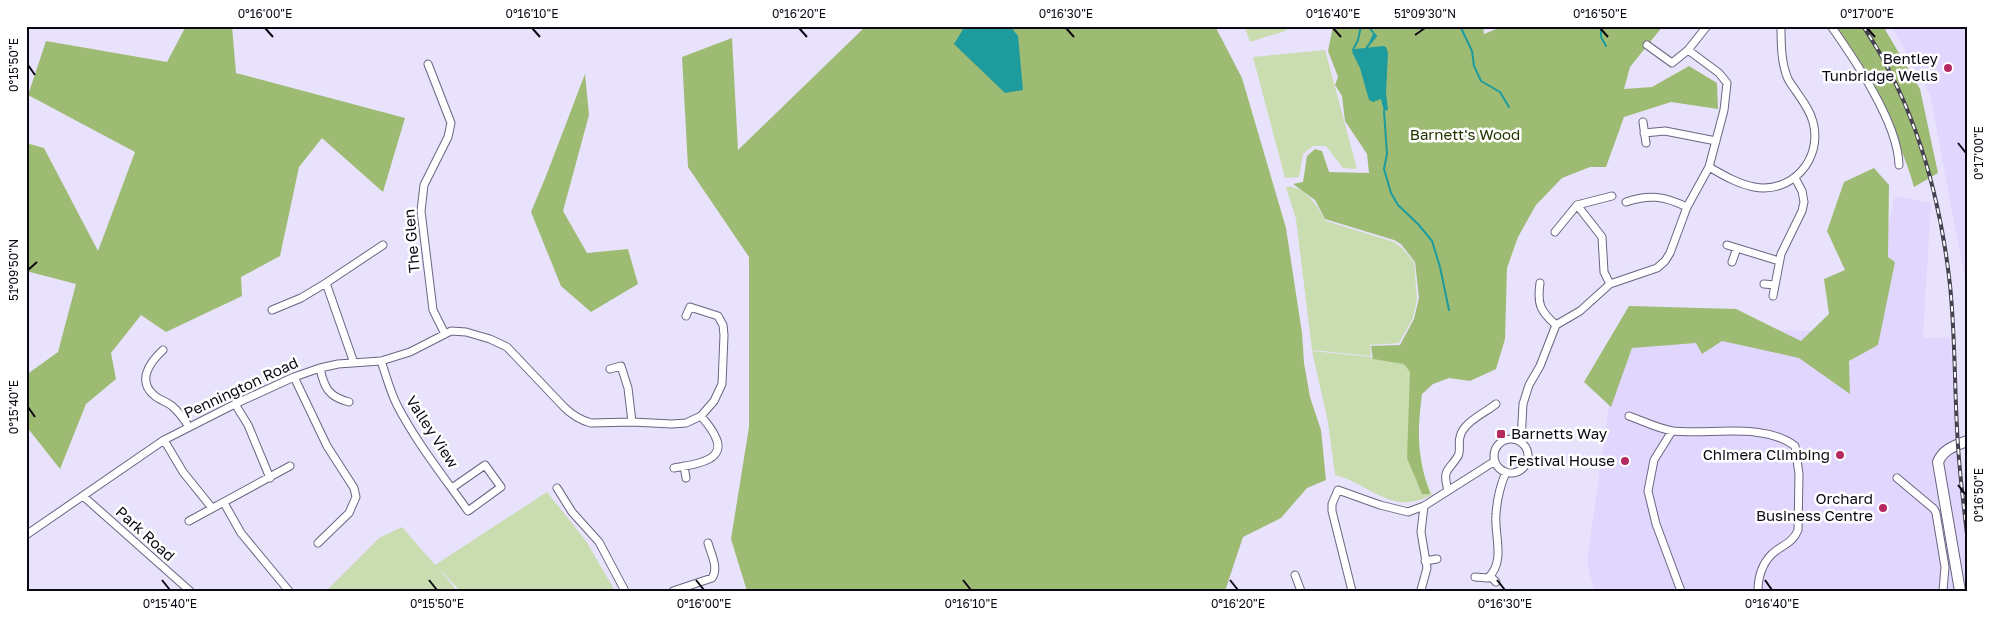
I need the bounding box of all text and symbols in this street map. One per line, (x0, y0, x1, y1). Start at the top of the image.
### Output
text: 0°16'00"E (238, 6, 292, 21)
text: 0°16'10"E (505, 6, 559, 21)
text: 0°16'20"E (772, 6, 826, 21)
text: 0°16'30"E (1039, 6, 1093, 21)
text: 0°16'40"E (1306, 6, 1360, 21)
text: 51°09'30"N (1394, 6, 1456, 21)
text: 0°16'50"E (1573, 6, 1627, 21)
text: 0°17'00"E (1840, 6, 1894, 21)
text: 0°15'50"E (6, 38, 21, 92)
place label: Bentley Tunbridge Wells (1822, 49, 1939, 84)
marker: Bentley Tunbridge Wells (1942, 62, 1954, 74)
park label: Barnett's Wood (1410, 125, 1520, 143)
text: 0°17'00"E (1971, 126, 1986, 180)
street label: The Glen (399, 208, 423, 274)
text: 51°09'50"N (6, 239, 21, 301)
street label: Pennington Road (181, 353, 301, 421)
text: 0°15'40"E (6, 380, 21, 434)
street label: Valley View (403, 392, 463, 471)
place label: Barnetts Way (1511, 424, 1608, 442)
marker: Barnetts Way (1495, 428, 1507, 440)
place label: Chimera Climbing (1703, 445, 1830, 463)
marker: Chimera Climbing (1834, 449, 1846, 461)
place label: Festival House (1508, 451, 1615, 469)
marker: Festival House (1619, 455, 1631, 467)
text: 0°16'50"E (1971, 468, 1986, 522)
place label: Orchard Business Centre (1756, 489, 1873, 524)
street label: Park Road (113, 502, 179, 564)
marker: Orchard Business Centre (1877, 502, 1889, 514)
text: 0°15'40"E (143, 596, 197, 611)
text: 0°15'50"E (410, 596, 464, 611)
text: 0°16'00"E (677, 596, 731, 611)
text: 0°16'10"E (944, 596, 998, 611)
text: 0°16'20"E (1211, 596, 1265, 611)
text: 0°16'30"E (1478, 596, 1532, 611)
text: 0°16'40"E (1745, 596, 1799, 611)

